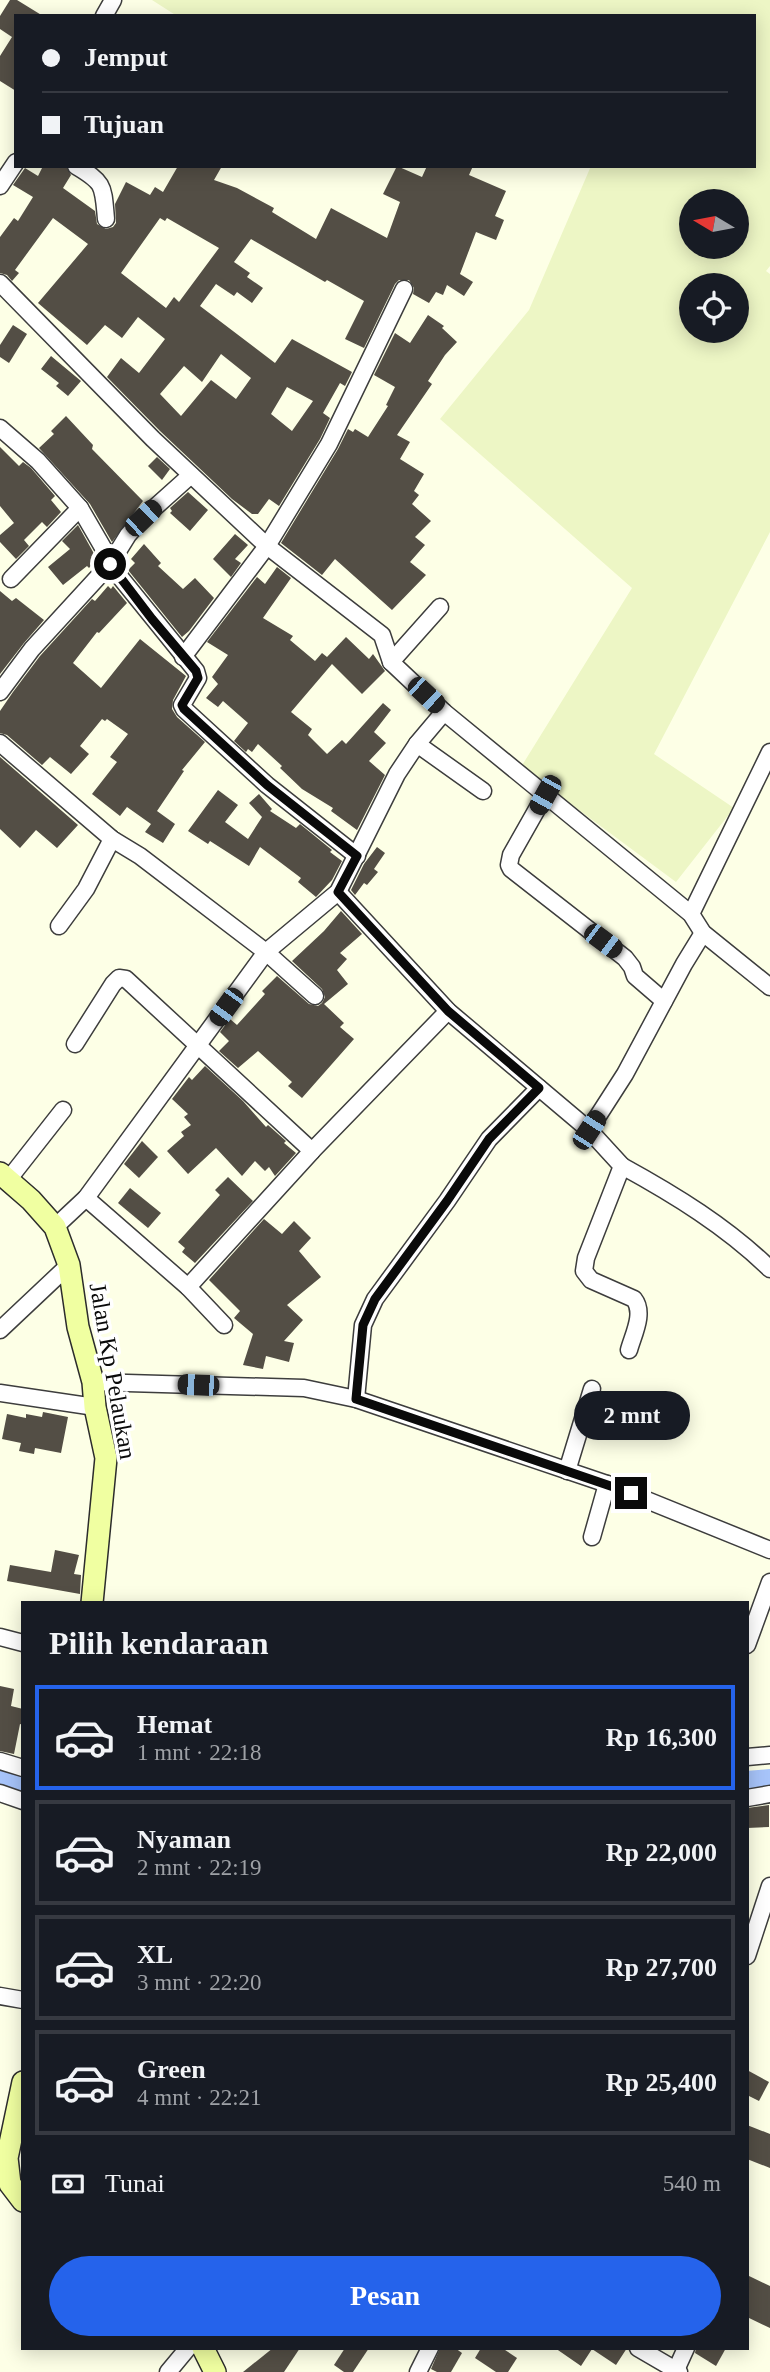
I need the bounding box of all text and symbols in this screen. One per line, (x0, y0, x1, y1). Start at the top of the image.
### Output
text: Jemput (84, 43, 168, 72)
text: Tujuan (84, 110, 164, 139)
north arrow (679, 189, 749, 259)
map controls (679, 189, 749, 343)
button: locate (679, 273, 749, 343)
car (121, 496, 166, 540)
route start (94, 548, 126, 580)
car (404, 673, 449, 717)
car (526, 772, 565, 818)
car (580, 920, 627, 962)
car (206, 984, 247, 1030)
car (569, 1107, 610, 1153)
street label: Jalan Kp Pelaukan (85, 1281, 141, 1461)
car (177, 1374, 220, 1396)
callout: 2 mnt (573, 1392, 689, 1440)
text: 2 mnt (604, 1403, 660, 1428)
route end (615, 1477, 647, 1509)
text: Pilih kendaraan (49, 1625, 269, 1661)
icon: car (53, 1706, 116, 1769)
text: Hemat (137, 1710, 212, 1739)
text: Rp 16,300 (606, 1723, 717, 1752)
text: 1 mnt · 22:18 (137, 1740, 262, 1765)
icon: car (53, 1821, 116, 1884)
text: Nyaman (137, 1825, 231, 1854)
text: Rp 22,000 (606, 1838, 717, 1867)
text: 2 mnt · 22:19 (137, 1855, 262, 1880)
icon: car (53, 1936, 116, 1999)
text: XL (137, 1940, 173, 1969)
text: Rp 27,700 (606, 1953, 717, 1982)
text: 3 mnt · 22:20 (137, 1970, 262, 1995)
icon: car (53, 2051, 116, 2114)
text: Green (137, 2055, 206, 2084)
text: Rp 25,400 (606, 2068, 717, 2097)
text: 4 mnt · 22:21 (137, 2085, 262, 2110)
icon: cash (49, 2165, 87, 2203)
text: Tunai (105, 2169, 165, 2198)
text: 540 m (663, 2171, 721, 2196)
button: Pesan (49, 2256, 721, 2336)

